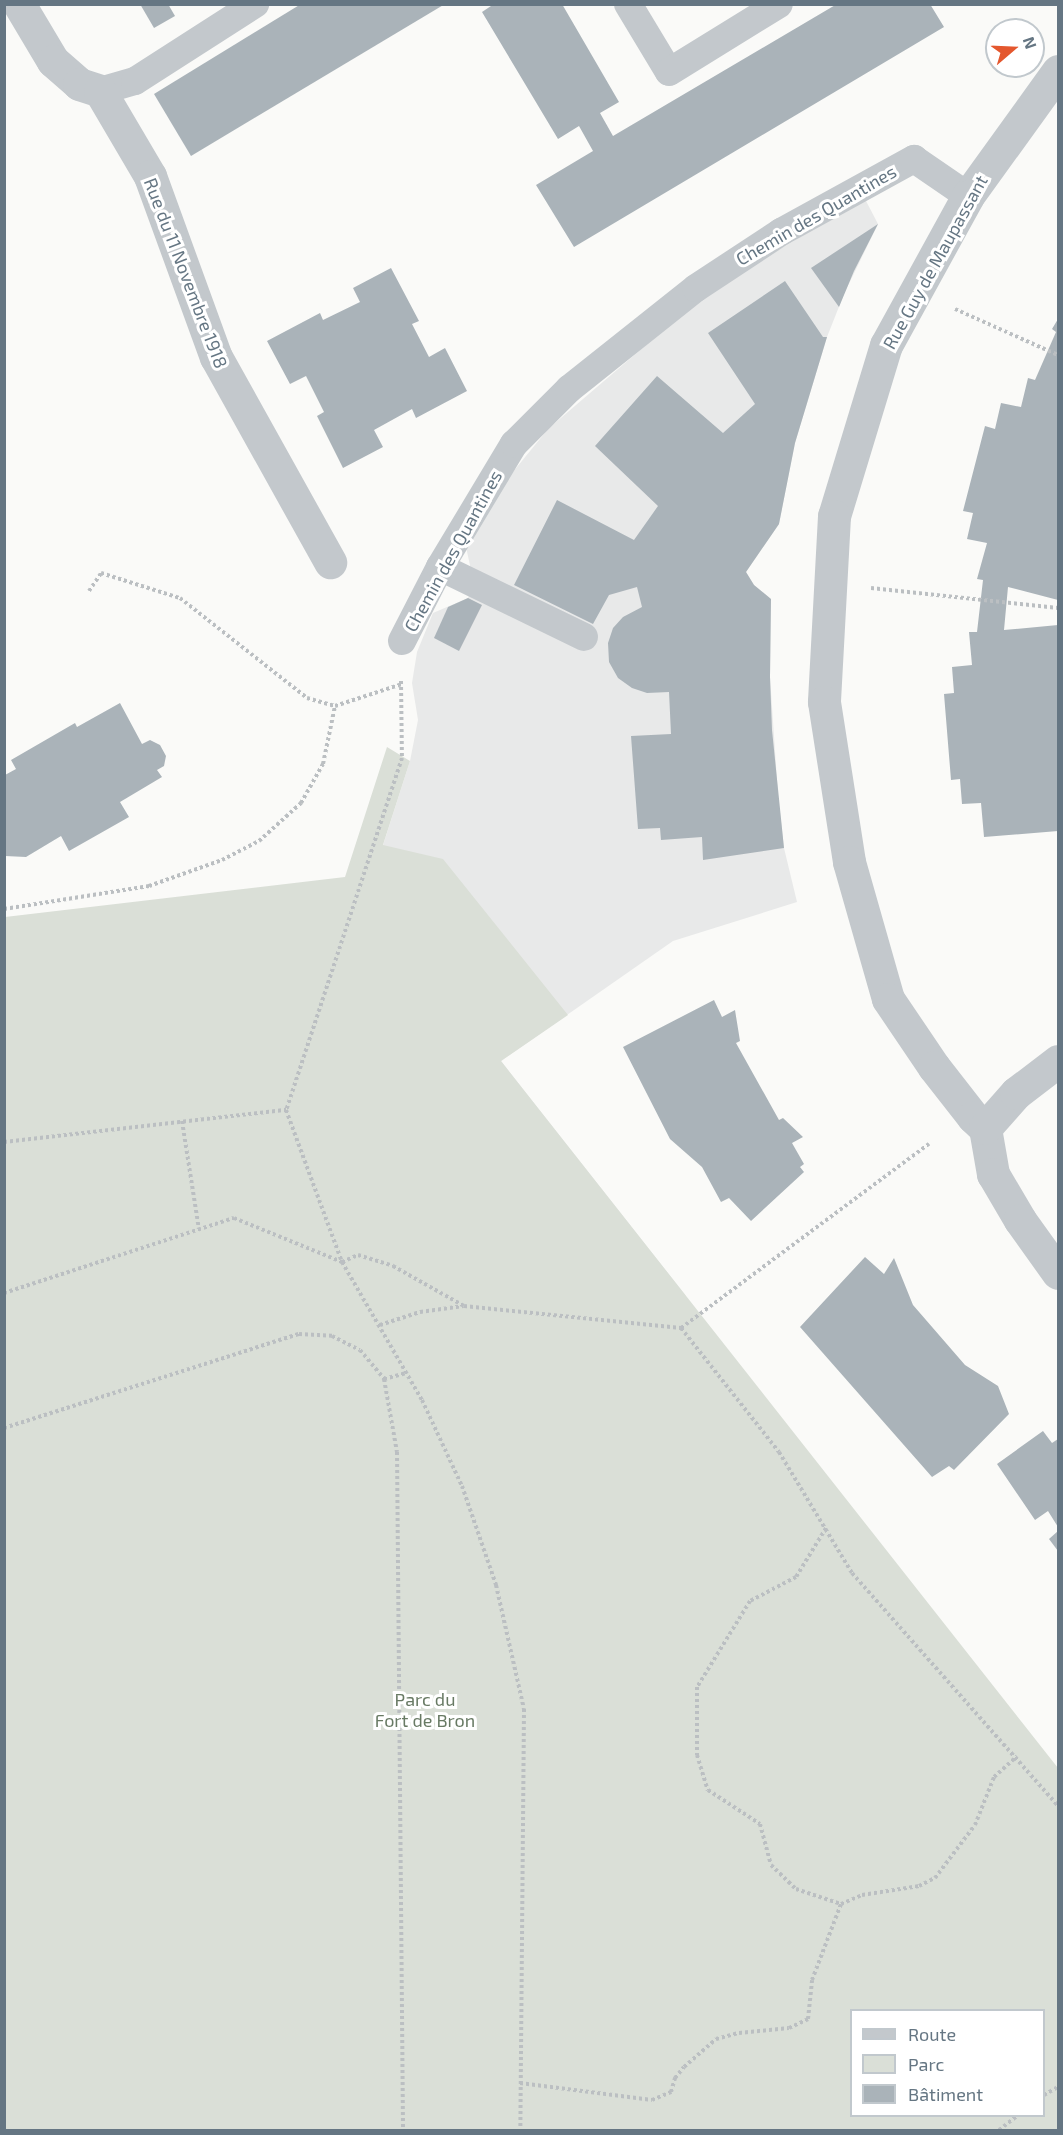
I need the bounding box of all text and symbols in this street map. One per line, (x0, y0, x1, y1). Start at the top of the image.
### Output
north arrow (985, 18, 1045, 78)
text: N (1020, 34, 1041, 51)
street label: Chemin des Quantines (732, 160, 900, 270)
street label: Rue Guy de Maupassant (878, 171, 992, 353)
street label: Rue du 11 Novembre 1918 (140, 175, 232, 371)
street label: Chemin des Quantines (400, 466, 506, 636)
park label: Parc du Fort de Bron (375, 1689, 475, 1732)
legend (850, 2009, 1045, 2117)
text: Route (908, 2023, 956, 2045)
text: Parc (908, 2053, 944, 2075)
text: Bâtiment (908, 2083, 983, 2105)

